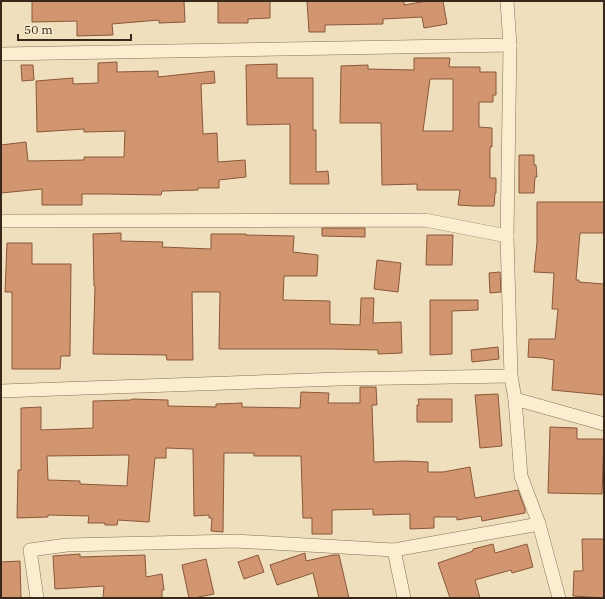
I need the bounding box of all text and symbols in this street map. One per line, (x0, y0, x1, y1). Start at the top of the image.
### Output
scale bar (18, 16, 131, 42)
text: 50 m (24, 22, 53, 37)

